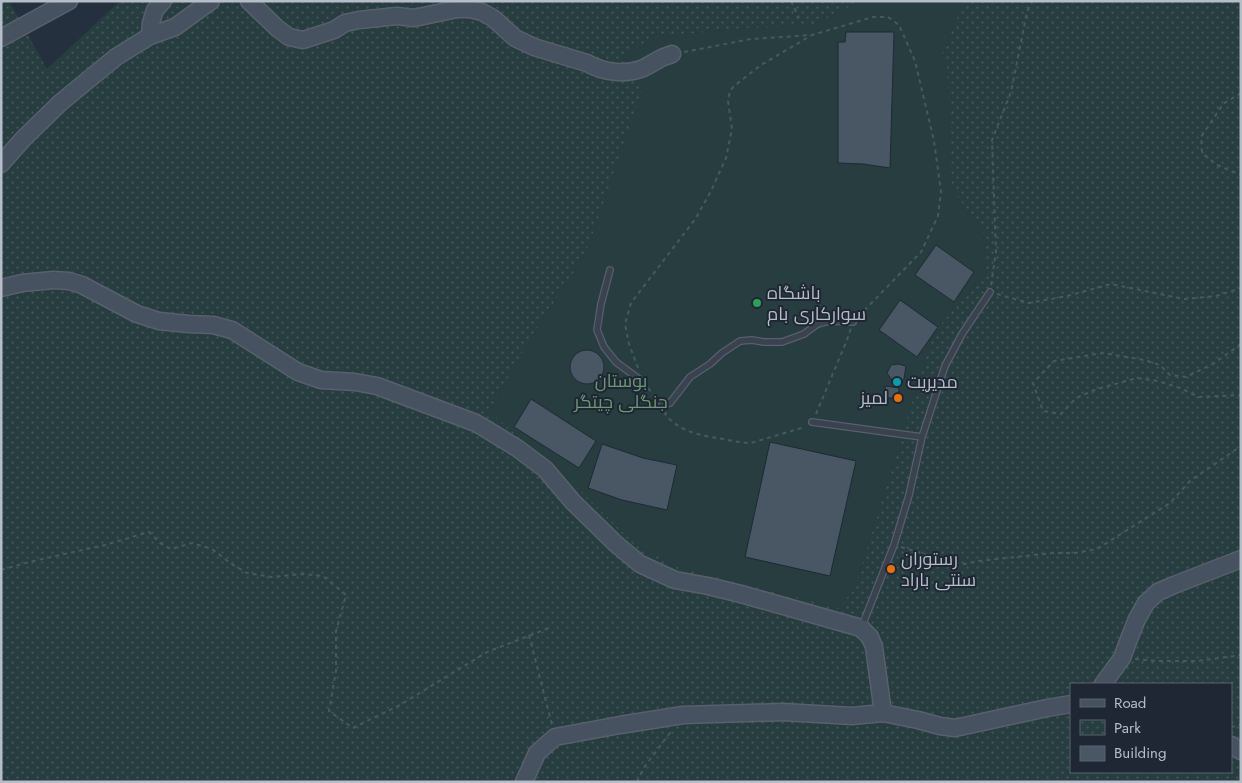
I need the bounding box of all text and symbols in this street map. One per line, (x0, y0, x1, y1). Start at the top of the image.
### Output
place label: باشگاه سوارکاری بام (767, 280, 866, 327)
marker: باشگاه سوارکاری بام (751, 297, 763, 309)
park label: بوستان جنگلی چیتگر (573, 368, 668, 415)
place label: مدیریت (907, 369, 958, 395)
marker: مدیریت (891, 376, 903, 388)
place label: لمیز (859, 385, 888, 411)
marker: لمیز (892, 392, 904, 404)
place label: رستوران سنتی باراد (901, 546, 976, 593)
marker: رستوران سنتی باراد (885, 563, 897, 575)
legend (1070, 683, 1232, 773)
text: Road (1114, 692, 1146, 714)
text: Park (1114, 717, 1141, 739)
text: Building (1114, 742, 1166, 764)

